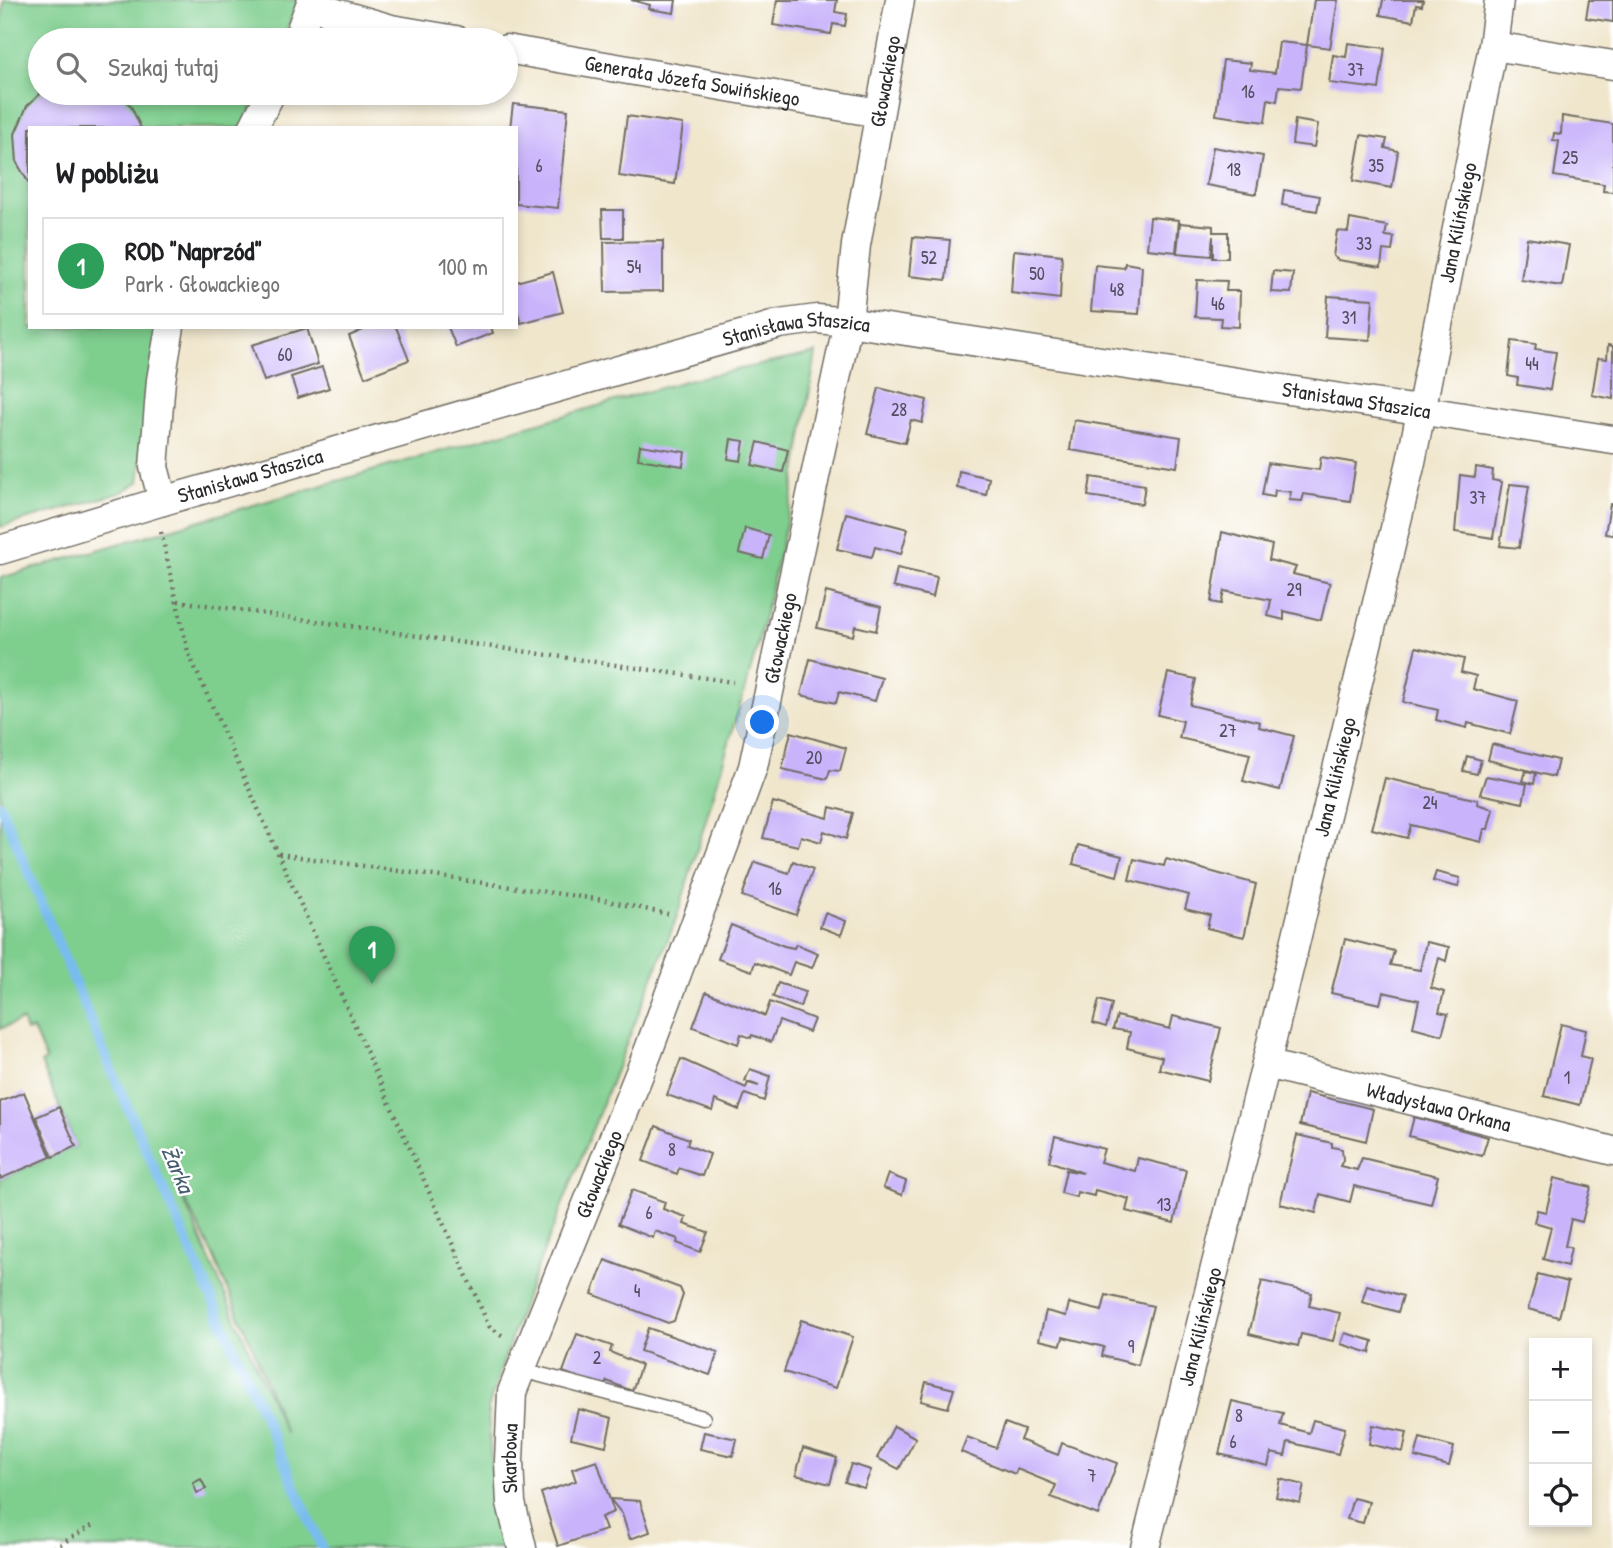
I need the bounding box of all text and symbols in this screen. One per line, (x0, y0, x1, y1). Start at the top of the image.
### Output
search box (28, 28, 518, 105)
street label: Głowackiego (862, 33, 907, 129)
icon: search (52, 48, 90, 86)
street label: Generała Józefa Sowińskiego (583, 48, 802, 113)
text: Szukaj tutaj (108, 49, 219, 84)
house number: 37 (1348, 57, 1365, 82)
house number: 16 (1241, 79, 1255, 104)
house number: 25 (1562, 145, 1578, 170)
text: W pobliżu (56, 152, 158, 192)
house number: 6 (535, 153, 543, 178)
house number: 35 (1368, 153, 1384, 178)
house number: 18 (1227, 157, 1241, 182)
street label: Jana Kilińskiego (1432, 160, 1484, 285)
house number: 33 (1356, 231, 1372, 256)
text: ROD "Naprzód" (125, 233, 262, 268)
house number: 52 (921, 245, 938, 270)
text: 1 (77, 251, 85, 282)
text: 100 m (438, 251, 488, 282)
house number: 54 (627, 254, 641, 279)
house number: 50 (1029, 261, 1045, 286)
text: Park · Głowackiego (125, 268, 280, 299)
house number: 48 (1110, 277, 1124, 302)
house number: 46 (1211, 291, 1225, 316)
street label: Stanisława Staszica (719, 304, 872, 353)
house number: 31 (1342, 305, 1356, 330)
house number: 60 (277, 342, 293, 367)
house number: 44 (1525, 351, 1539, 376)
street label: Stanisława Staszica (1280, 374, 1433, 426)
house number: 28 (891, 397, 907, 422)
street label: Stanisława Staszica (174, 441, 326, 510)
house number: 37 (1470, 485, 1487, 510)
house number: 29 (1286, 577, 1302, 602)
street label: Głowackiego (756, 590, 804, 686)
your location (745, 705, 779, 739)
street label: Jana Kilińskiego (1306, 714, 1363, 840)
house number: 27 (1219, 718, 1237, 743)
house number: 20 (806, 745, 822, 770)
house number: 24 (1422, 790, 1438, 815)
house number: 16 (768, 876, 782, 901)
pin: 1 (349, 926, 395, 984)
house number: 1 (1564, 1065, 1570, 1090)
street label: Władysława Orkana (1364, 1075, 1514, 1139)
street label: Głowackiego (568, 1126, 629, 1222)
house number: 8 (668, 1137, 676, 1162)
water label: Żarka (155, 1141, 203, 1199)
house number: 13 (1157, 1192, 1171, 1217)
house number: 6 (645, 1200, 653, 1225)
street label: Jana Kilińskiego (1171, 1264, 1229, 1389)
house number: 4 (634, 1278, 641, 1303)
house number: 9 (1128, 1334, 1135, 1359)
map controls (1529, 1338, 1592, 1527)
button: + (1529, 1338, 1592, 1401)
house number: 2 (593, 1345, 602, 1370)
button: − (1529, 1401, 1592, 1464)
house number: 8 (1235, 1403, 1243, 1428)
street label: Skarbowa (494, 1423, 525, 1494)
house number: 6 (1229, 1429, 1237, 1454)
house number: 7 (1088, 1463, 1097, 1488)
button: locate (1529, 1464, 1592, 1527)

